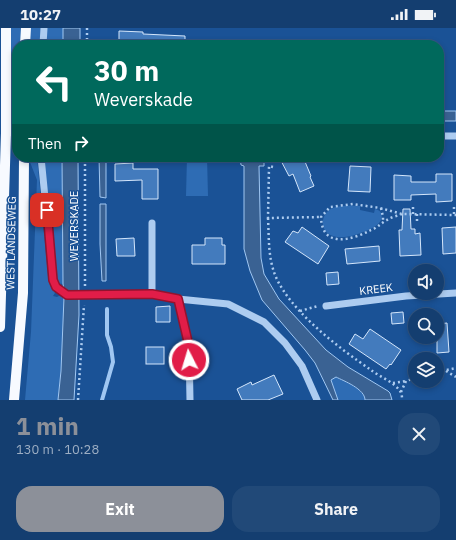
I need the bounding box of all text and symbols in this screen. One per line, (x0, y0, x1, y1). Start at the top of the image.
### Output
text: 10:27 (20, 5, 61, 24)
text: 30 m (94, 52, 159, 89)
icon: left (28, 56, 80, 108)
text: Weverskade (94, 88, 193, 111)
icon: right (70, 132, 92, 154)
text: Then (28, 134, 62, 153)
street label: WEVERSKADE (67, 191, 81, 261)
pin (30, 193, 64, 227)
street label: WESTLANDSEWEG (3, 196, 19, 290)
icon: arrive (36, 199, 58, 221)
map controls (408, 264, 444, 388)
button: sound (408, 264, 444, 300)
street label: KREEK (358, 280, 394, 298)
button: search (408, 308, 444, 344)
position arrow (168, 339, 210, 381)
button: layers (408, 352, 444, 388)
text: 1 min (16, 410, 79, 442)
button: close (398, 413, 440, 455)
text: 130 m · 10:28 (16, 441, 99, 458)
button: Exit (16, 486, 224, 532)
button: Share (232, 486, 440, 532)

